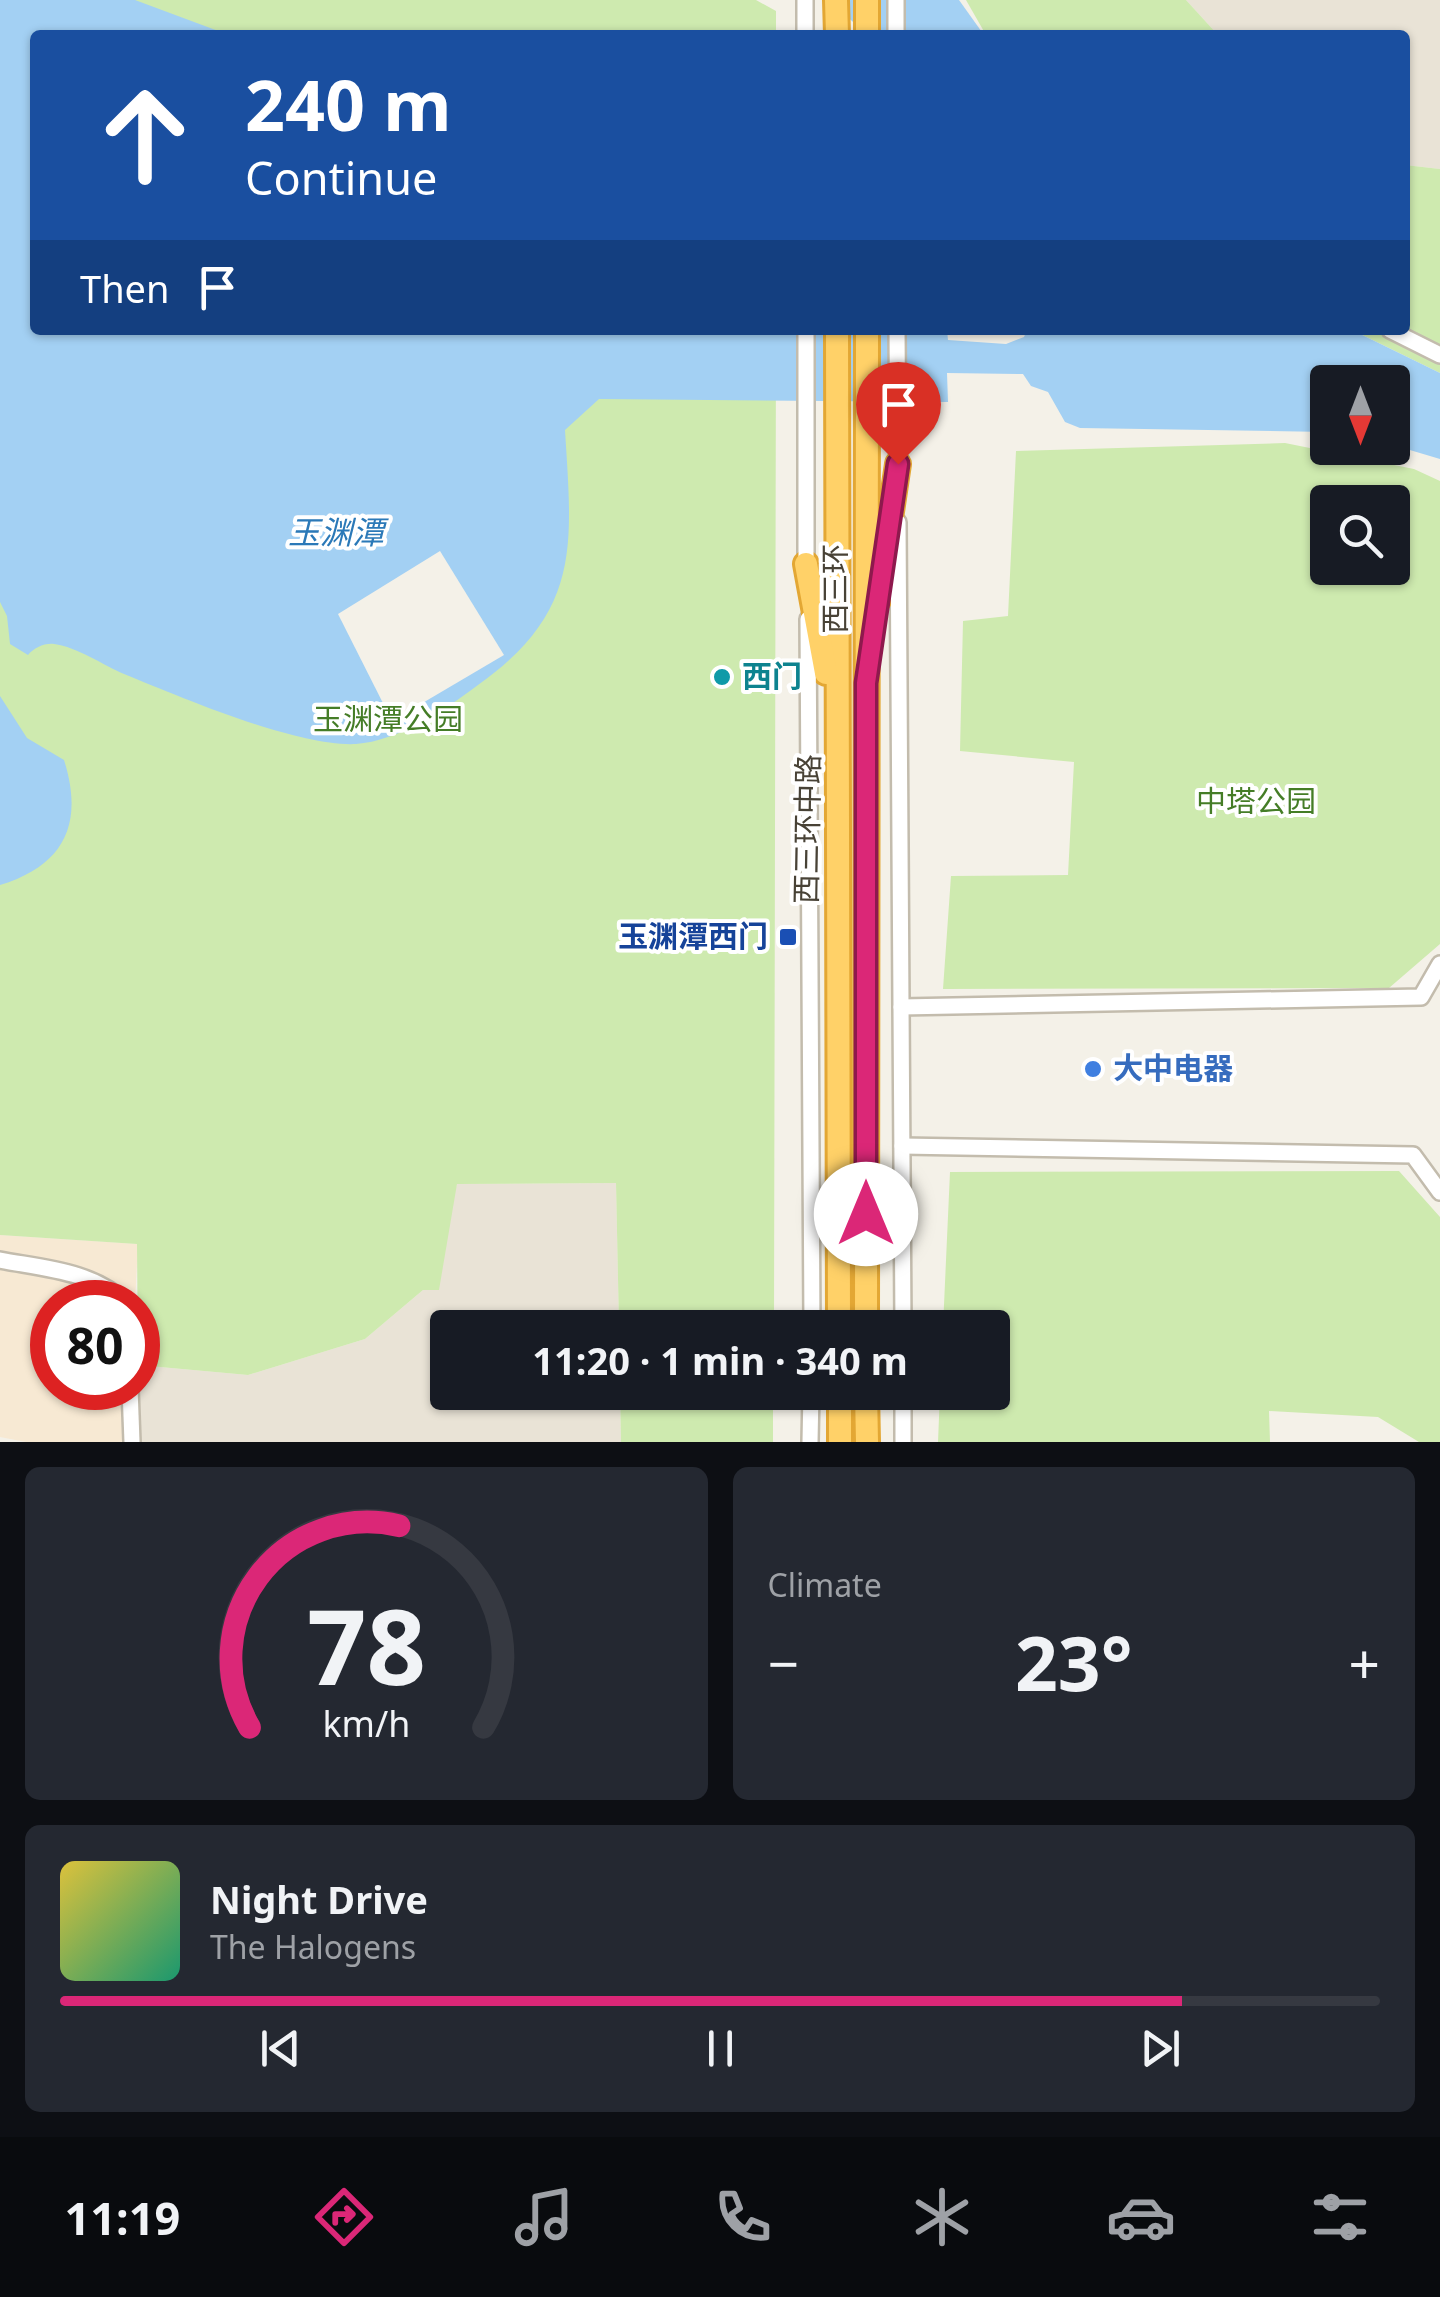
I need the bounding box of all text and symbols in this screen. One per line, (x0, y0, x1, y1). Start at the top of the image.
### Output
text: 240 m (245, 56, 452, 152)
icon: ahead (80, 70, 210, 200)
text: Continue (245, 147, 437, 208)
icon: arrive (190, 260, 245, 315)
text: Then (80, 262, 170, 314)
pin (856, 362, 941, 465)
north arrow (1310, 365, 1410, 465)
map controls (1310, 365, 1410, 585)
icon: arrive (871, 377, 926, 432)
button: search (1310, 485, 1410, 585)
water label: 玉渊潭 (288, 510, 389, 553)
street label: 西三环 (814, 544, 855, 634)
place label: 西门 (742, 655, 802, 696)
marker: 西门 (711, 666, 733, 688)
park label: 玉渊潭公园 (313, 698, 463, 739)
street label: 西三环中路 (785, 754, 828, 904)
park label: 中塔公园 (1196, 780, 1316, 821)
place label: 玉渊潭西门 (618, 915, 768, 956)
marker: 玉渊潭西门 (777, 926, 799, 948)
place label: 大中电器 (1113, 1047, 1233, 1088)
marker: 大中电器 (1082, 1058, 1104, 1080)
position arrow (814, 1162, 918, 1266)
speed limit sign: 80 (30, 1280, 160, 1410)
text: 11:20 · 1 min · 340 m (532, 1334, 908, 1386)
text: Climate (768, 1563, 882, 1606)
text: 78 (307, 1574, 426, 1715)
text: 23° (1015, 1611, 1133, 1713)
text: − (768, 1625, 799, 1700)
text: + (1349, 1625, 1380, 1700)
text: km/h (322, 1699, 410, 1747)
text: Night Drive (210, 1873, 428, 1925)
text: The Halogens (210, 1925, 416, 1968)
icon: previous (253, 2021, 308, 2076)
icon: pause (693, 2021, 748, 2076)
icon: next (1133, 2021, 1188, 2076)
icon: directions (309, 2182, 379, 2252)
icon: music (509, 2182, 579, 2252)
icon: phone (708, 2182, 778, 2252)
icon: climate (907, 2182, 977, 2252)
icon: car (1106, 2182, 1176, 2252)
icon: filters (1305, 2182, 1375, 2252)
text: 11:19 (65, 2187, 180, 2248)

